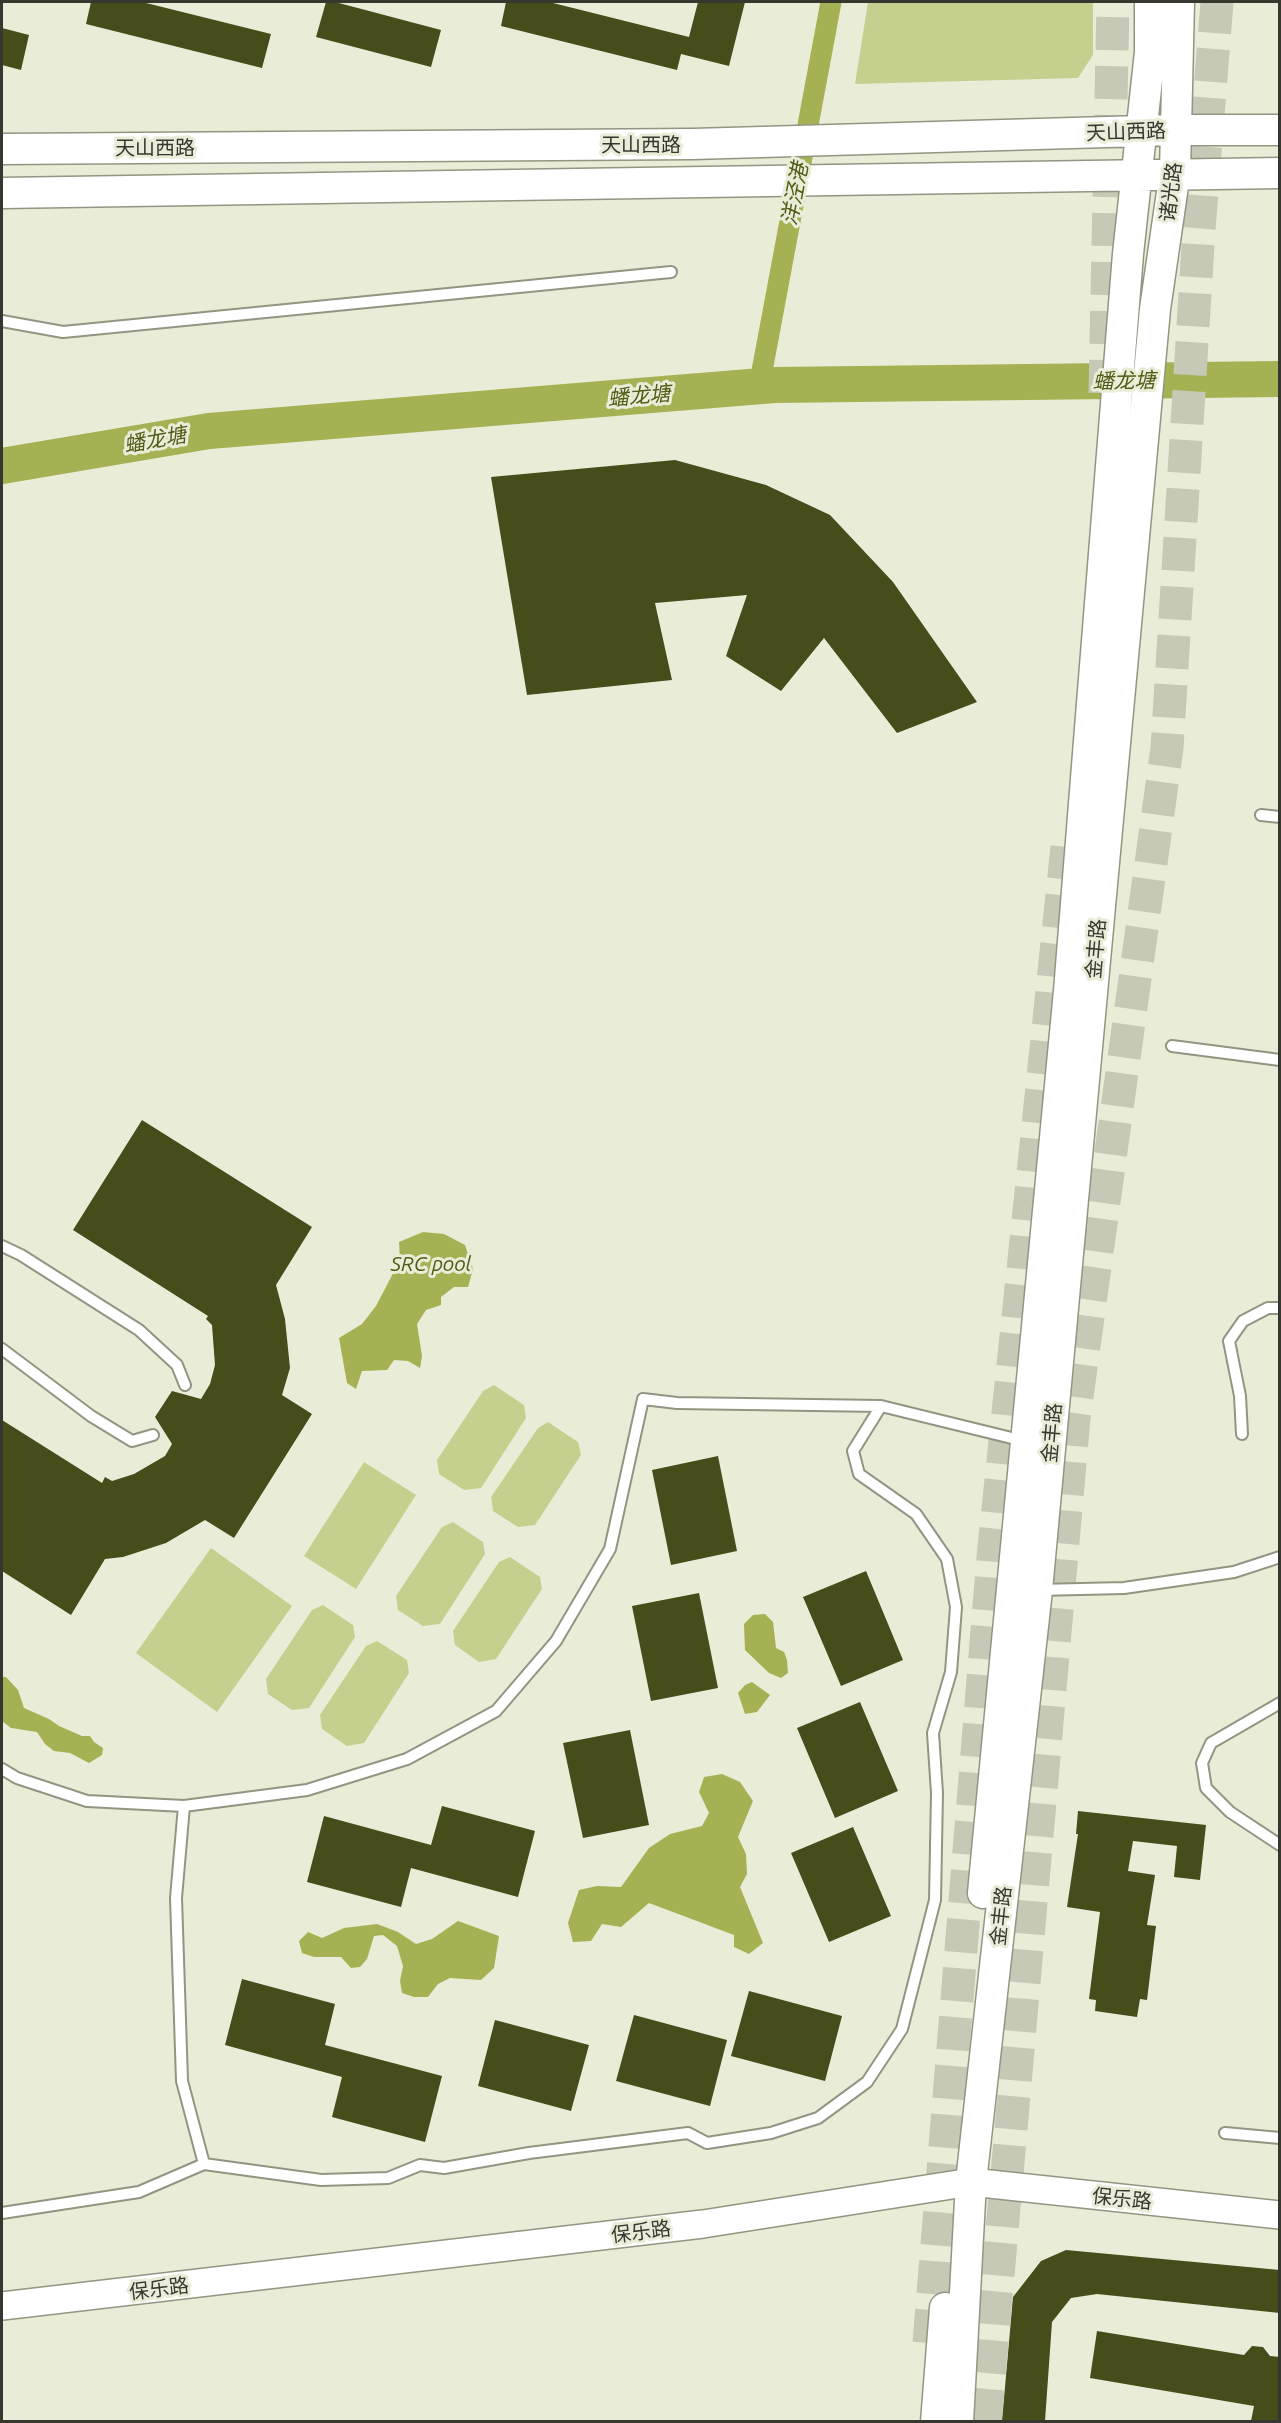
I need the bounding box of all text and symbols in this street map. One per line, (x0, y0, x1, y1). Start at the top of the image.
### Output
street label: 天山西路 (1086, 119, 1166, 145)
street label: 天山西路 (601, 133, 681, 157)
street label: 天山西路 (115, 136, 195, 160)
water label: 洋泾港 (777, 161, 813, 227)
street label: 诸光路 (1155, 161, 1187, 223)
water label: 蟠龙塘 (1092, 368, 1156, 394)
water label: 蟠龙塘 (607, 381, 671, 411)
water label: 蟠龙塘 (122, 422, 188, 458)
street label: 金丰路 (1081, 918, 1111, 980)
water label: SRC pool (391, 1251, 471, 1277)
street label: 金丰路 (1037, 1402, 1067, 1464)
street label: 金丰路 (986, 1885, 1016, 1947)
street label: 保乐路 (1091, 2184, 1153, 2214)
street label: 保乐路 (610, 2216, 672, 2248)
street label: 保乐路 (128, 2273, 190, 2305)

